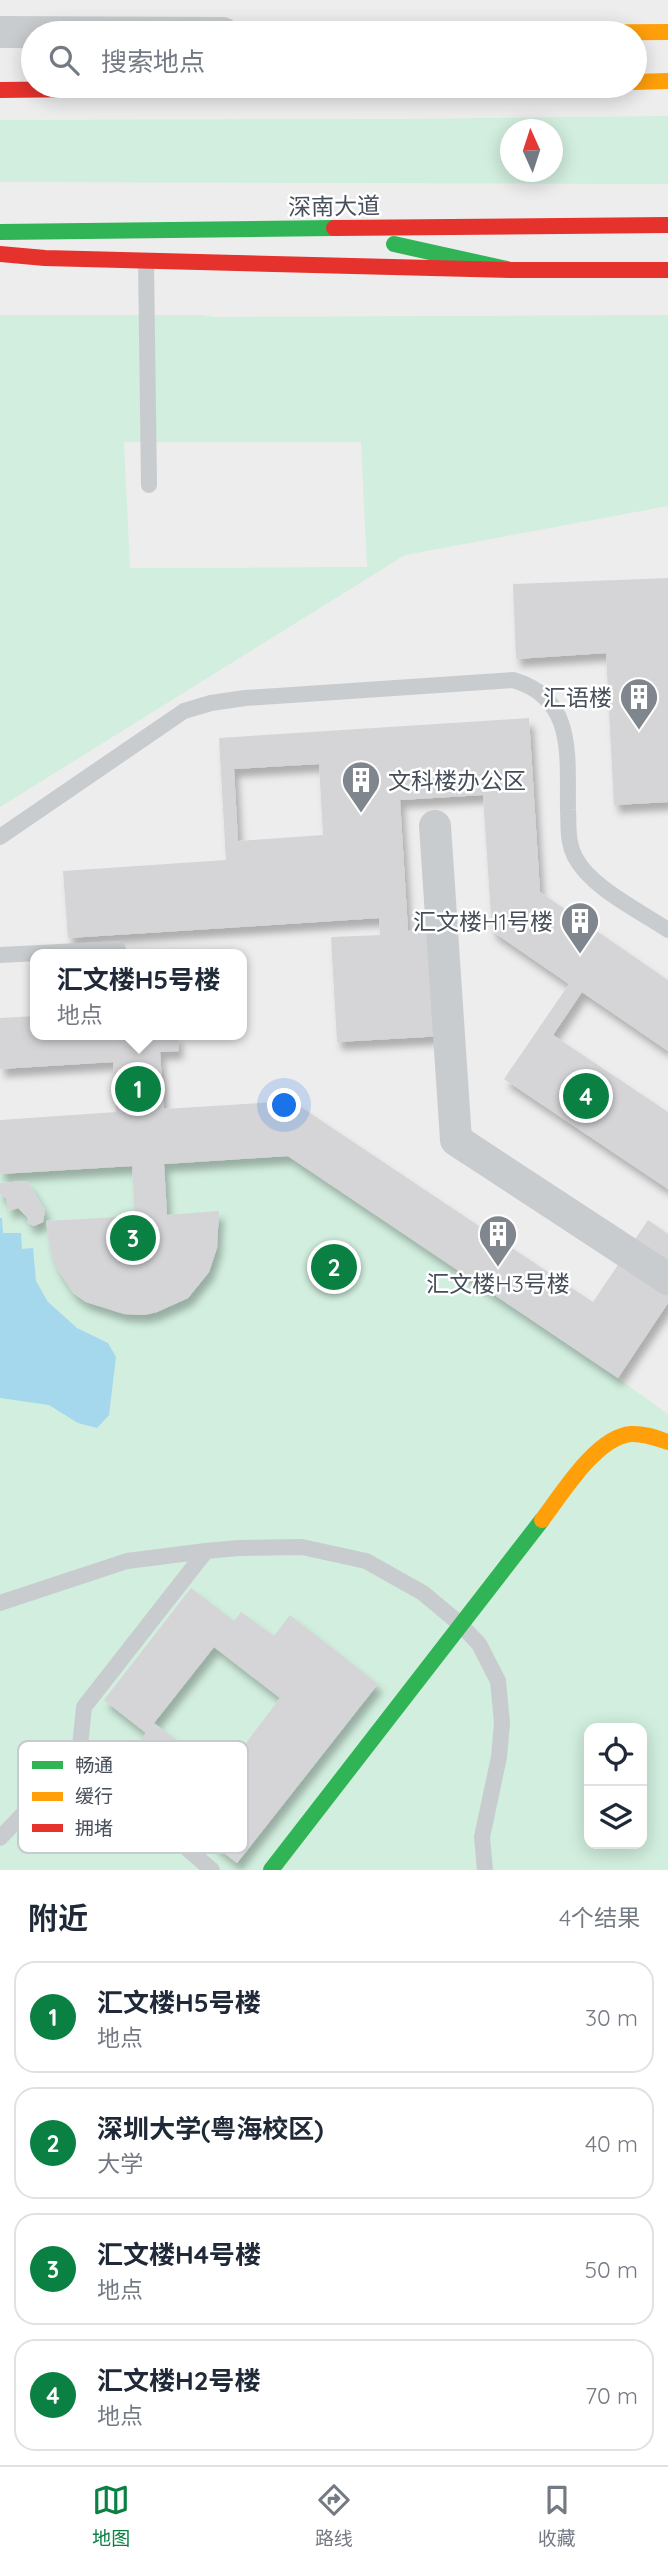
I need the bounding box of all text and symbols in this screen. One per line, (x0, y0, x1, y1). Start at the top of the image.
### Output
search box (21, 21, 647, 98)
icon: search (45, 41, 83, 79)
text: 搜索地点 (101, 45, 205, 78)
north arrow (500, 119, 563, 182)
street label: 深南大道 (288, 191, 380, 221)
building icon: 汇语楼 (618, 676, 660, 731)
place label: 汇语楼 (543, 683, 612, 712)
building icon: 文科楼办公区 (340, 759, 382, 814)
place label: 文科楼办公区 (388, 766, 526, 795)
building icon: 汇文楼H1号楼 (559, 900, 601, 955)
place label: 汇文楼H1号楼 (413, 907, 553, 936)
popup (30, 949, 247, 1040)
text: 汇文楼H5号楼 (57, 963, 220, 996)
text: 地点 (57, 1000, 103, 1029)
pin: 1 (115, 1063, 161, 1115)
pin: 4 (563, 1070, 609, 1122)
your location (267, 1088, 301, 1122)
pin: 3 (110, 1212, 156, 1264)
building icon: 汇文楼H3号楼 (477, 1213, 519, 1268)
pin: 2 (311, 1241, 357, 1293)
place label: 汇文楼H3号楼 (426, 1269, 570, 1298)
map controls (584, 1723, 647, 1849)
button: locate (584, 1723, 647, 1786)
legend (18, 1741, 248, 1853)
text: 畅通 (75, 1753, 113, 1777)
text: 缓行 (75, 1784, 113, 1808)
button: layers (584, 1786, 647, 1849)
text: 拥堵 (75, 1816, 113, 1840)
text: 附近 (28, 1899, 88, 1937)
text: 4个结果 (559, 1903, 640, 1932)
text: 汇文楼H5号楼 (97, 1986, 261, 2019)
text: 1 (49, 2003, 57, 2032)
text: 30 m (585, 2003, 638, 2032)
text: 地点 (97, 2023, 143, 2052)
text: 深圳大学(粤海校区) (97, 2112, 324, 2145)
text: 2 (46, 2129, 60, 2158)
text: 40 m (585, 2129, 638, 2158)
text: 大学 (97, 2149, 143, 2178)
text: 汇文楼H4号楼 (97, 2238, 261, 2271)
text: 3 (47, 2255, 59, 2284)
text: 50 m (585, 2255, 638, 2284)
text: 地点 (97, 2275, 143, 2304)
text: 汇文楼H2号楼 (97, 2364, 261, 2397)
text: 4 (46, 2381, 60, 2410)
text: 70 m (585, 2381, 638, 2410)
text: 地点 (97, 2401, 143, 2430)
tab: 地图 (92, 2481, 130, 2550)
tab: 路线 (315, 2481, 353, 2550)
tab: 收藏 (538, 2481, 576, 2550)

